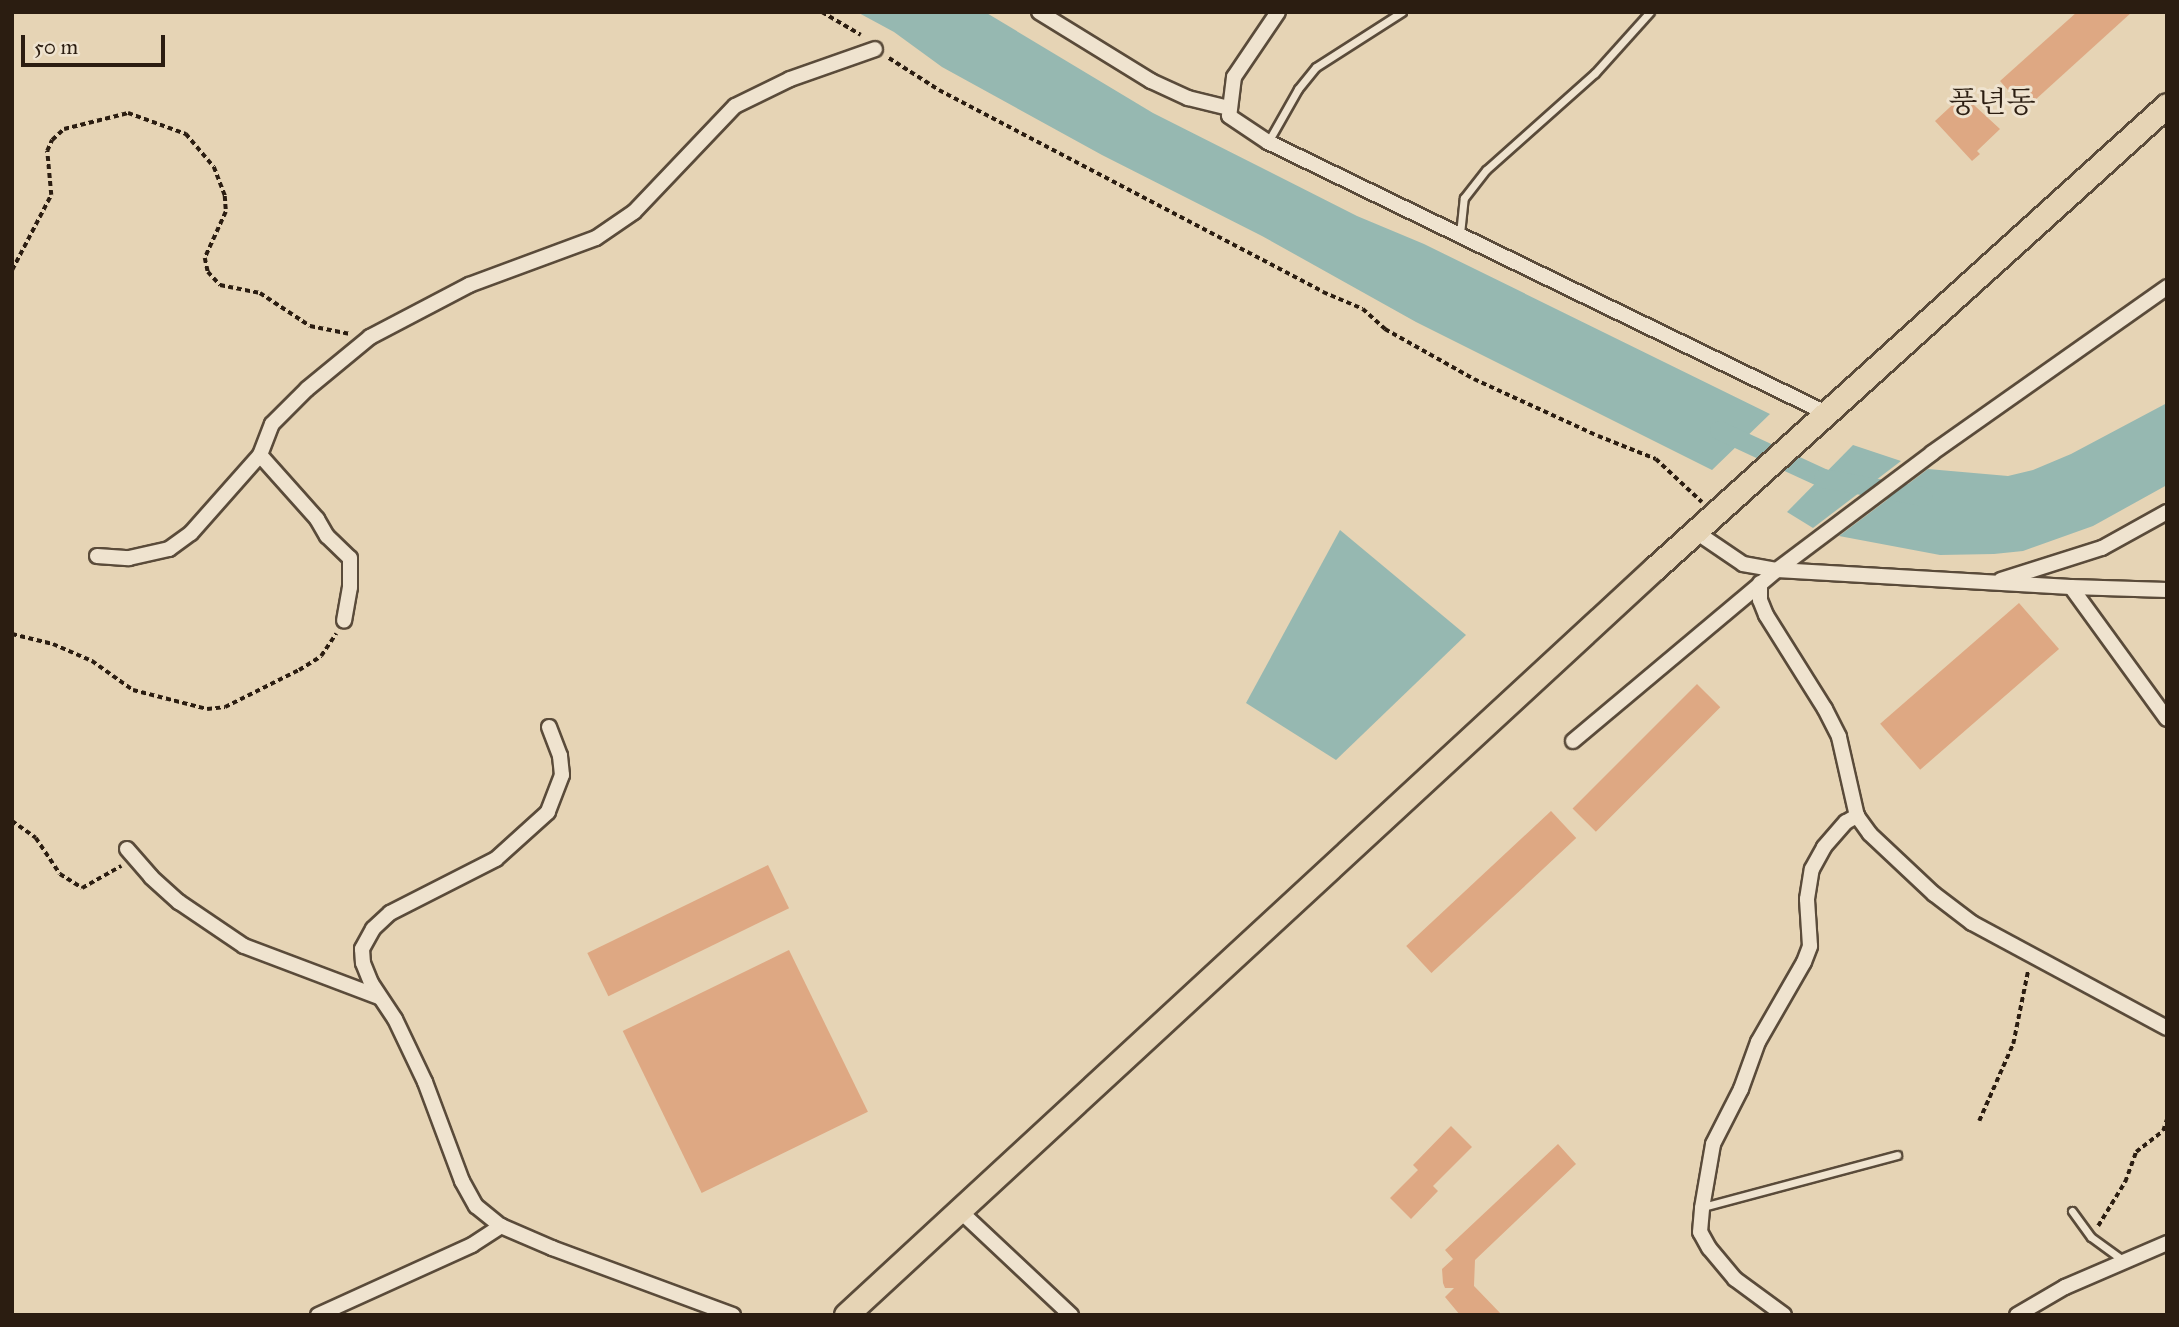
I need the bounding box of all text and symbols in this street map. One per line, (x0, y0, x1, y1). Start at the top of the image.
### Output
scale bar (24, 21, 168, 65)
text: 50 m (34, 34, 78, 60)
district label: 풍년동 (1949, 84, 2035, 120)

